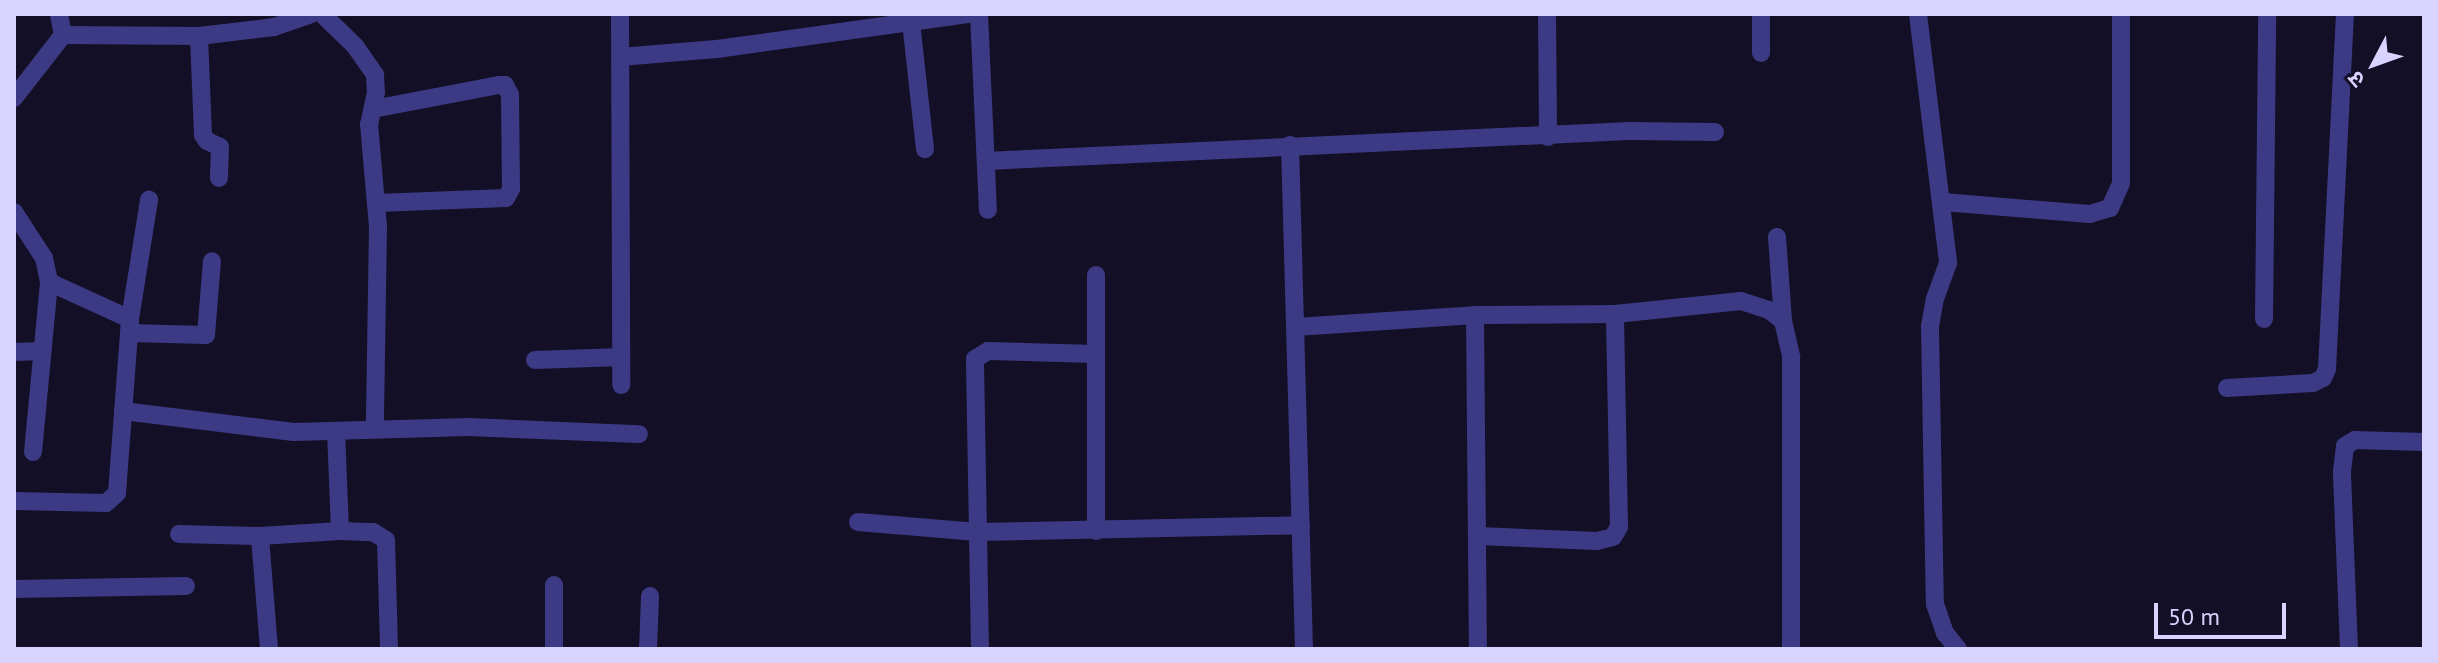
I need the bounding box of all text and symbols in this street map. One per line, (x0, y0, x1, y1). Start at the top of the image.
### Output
north arrow (2334, 24, 2414, 104)
text: उ (2341, 66, 2371, 94)
scale bar (2158, 587, 2290, 637)
text: 50 m (2168, 601, 2220, 632)

